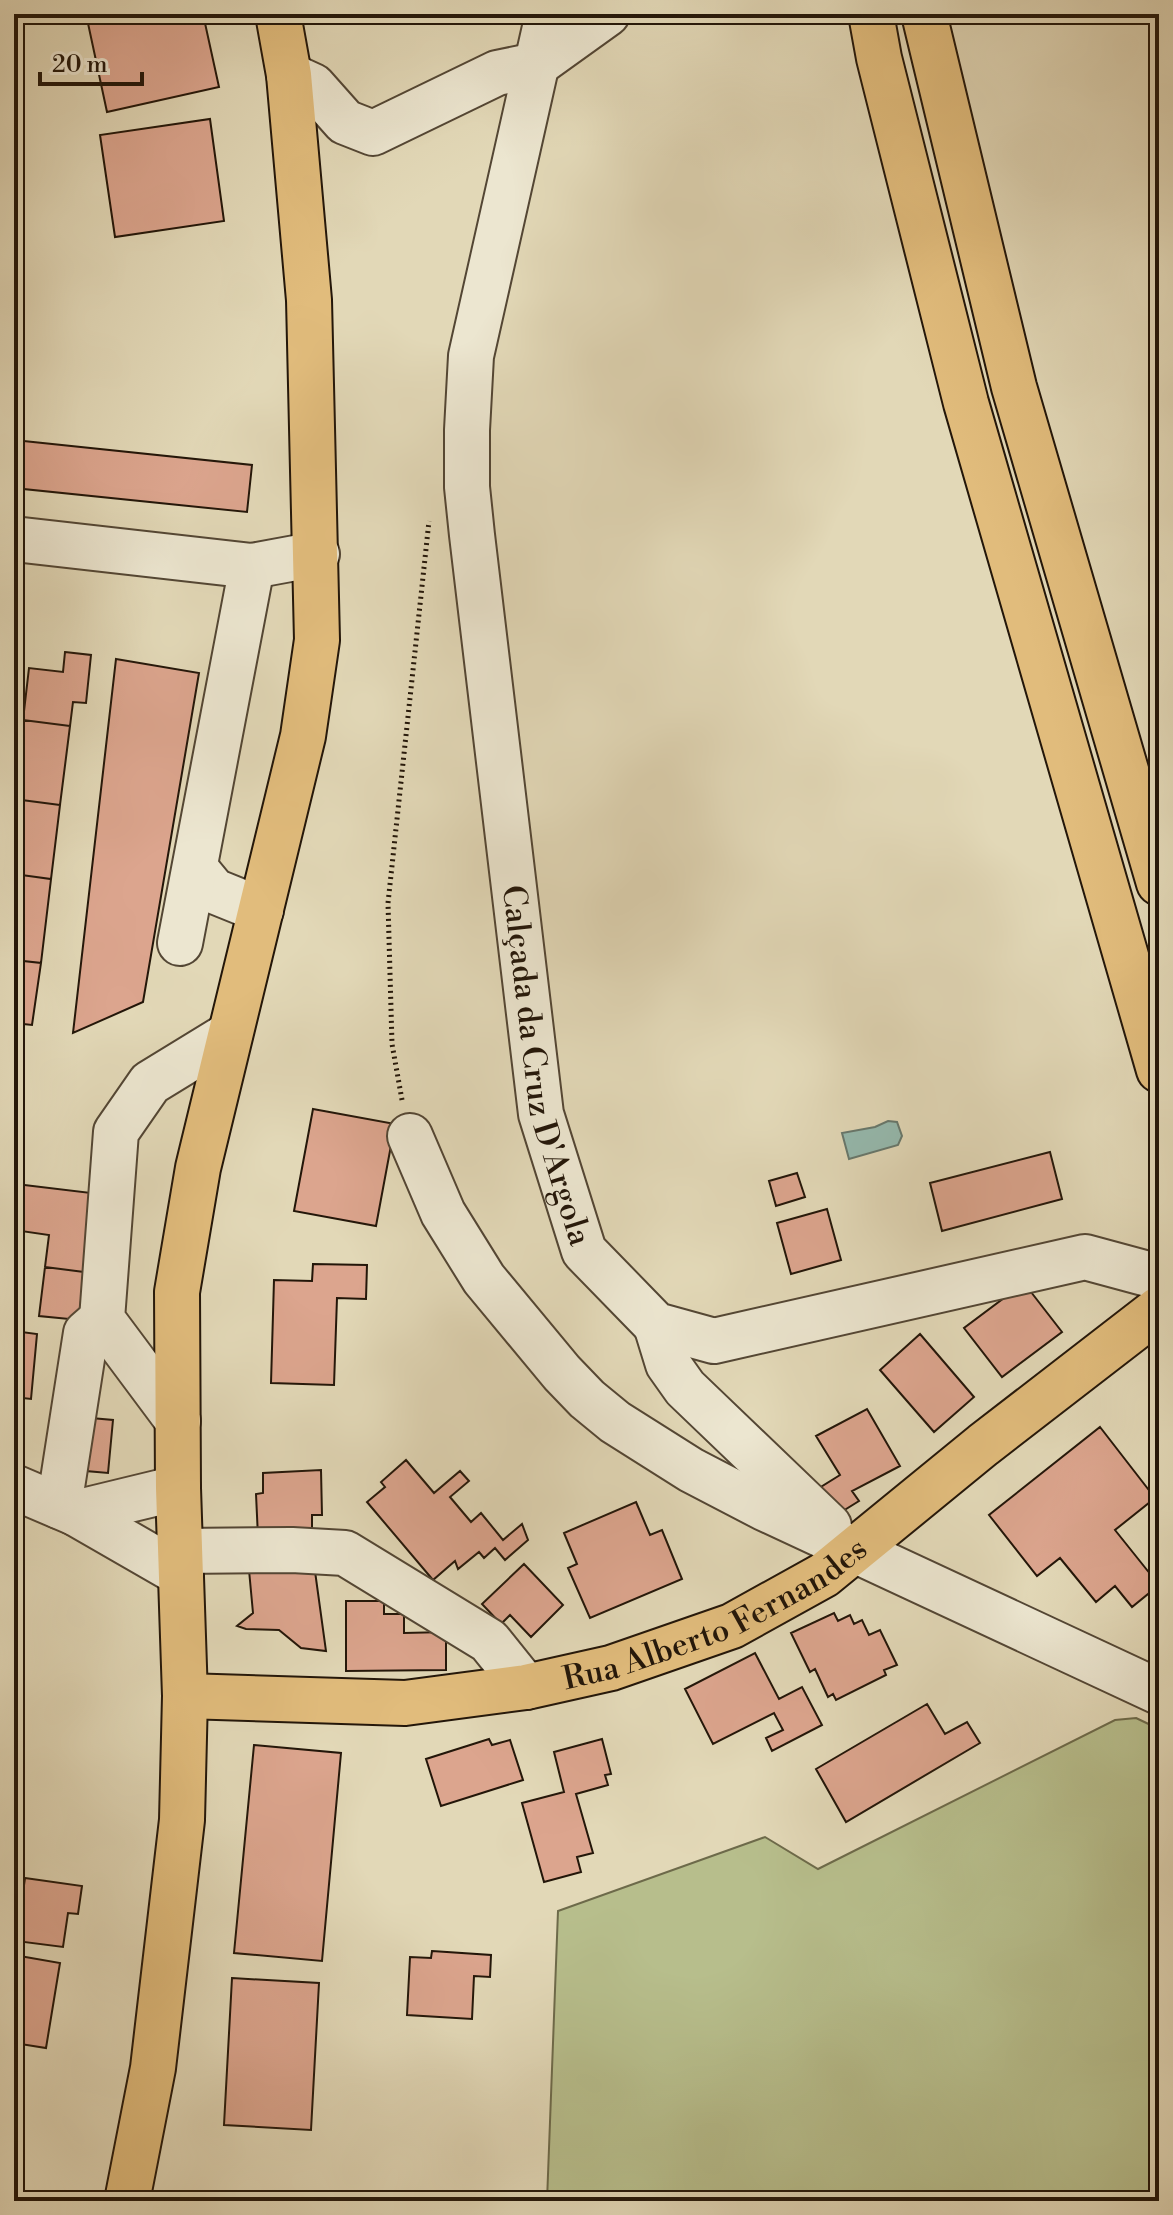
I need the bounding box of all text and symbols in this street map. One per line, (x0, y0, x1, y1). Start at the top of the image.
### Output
scale bar (40, 36, 142, 86)
text: 20 m (52, 50, 108, 80)
street label: Calçada da Cruz D'Argola (493, 883, 600, 1251)
street label: Rua Alberto Fernandes (559, 1529, 875, 1699)

